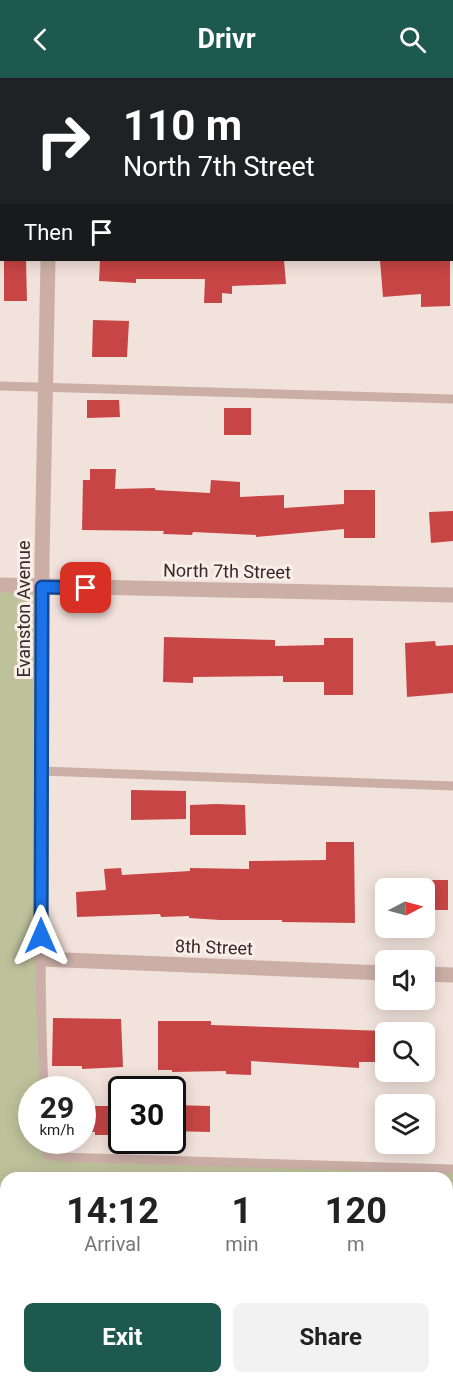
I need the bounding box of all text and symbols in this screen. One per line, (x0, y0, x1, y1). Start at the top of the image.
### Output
icon: back (24, 23, 57, 56)
text: Drivr (197, 23, 256, 55)
icon: search (396, 23, 429, 56)
text: 110 m (123, 101, 242, 150)
icon: right (24, 102, 102, 180)
text: North 7th Street (123, 151, 315, 183)
icon: arrive (85, 216, 118, 249)
text: Then (24, 220, 73, 245)
street label: Evanston Avenue (13, 541, 34, 677)
street label: North 7th Street (163, 559, 291, 583)
pin (60, 562, 111, 613)
icon: arrive (69, 571, 102, 604)
north arrow (375, 878, 435, 938)
map controls (375, 878, 435, 1154)
position arrow (9, 904, 73, 968)
street label: 8th Street (175, 935, 253, 959)
button: sound (375, 950, 435, 1010)
button: search (375, 1022, 435, 1082)
speed limit sign: 30 (108, 1076, 186, 1154)
text: 29 (40, 1090, 74, 1125)
button: layers (375, 1094, 435, 1154)
text: km/h (39, 1121, 75, 1139)
text: 14:12 (66, 1190, 159, 1232)
text: 1 (232, 1190, 252, 1232)
text: 120 (325, 1190, 387, 1232)
text: Arrival (84, 1232, 141, 1256)
text: min (225, 1232, 259, 1256)
text: m (347, 1232, 365, 1256)
button: Exit (24, 1303, 221, 1372)
button: Share (233, 1303, 429, 1372)

